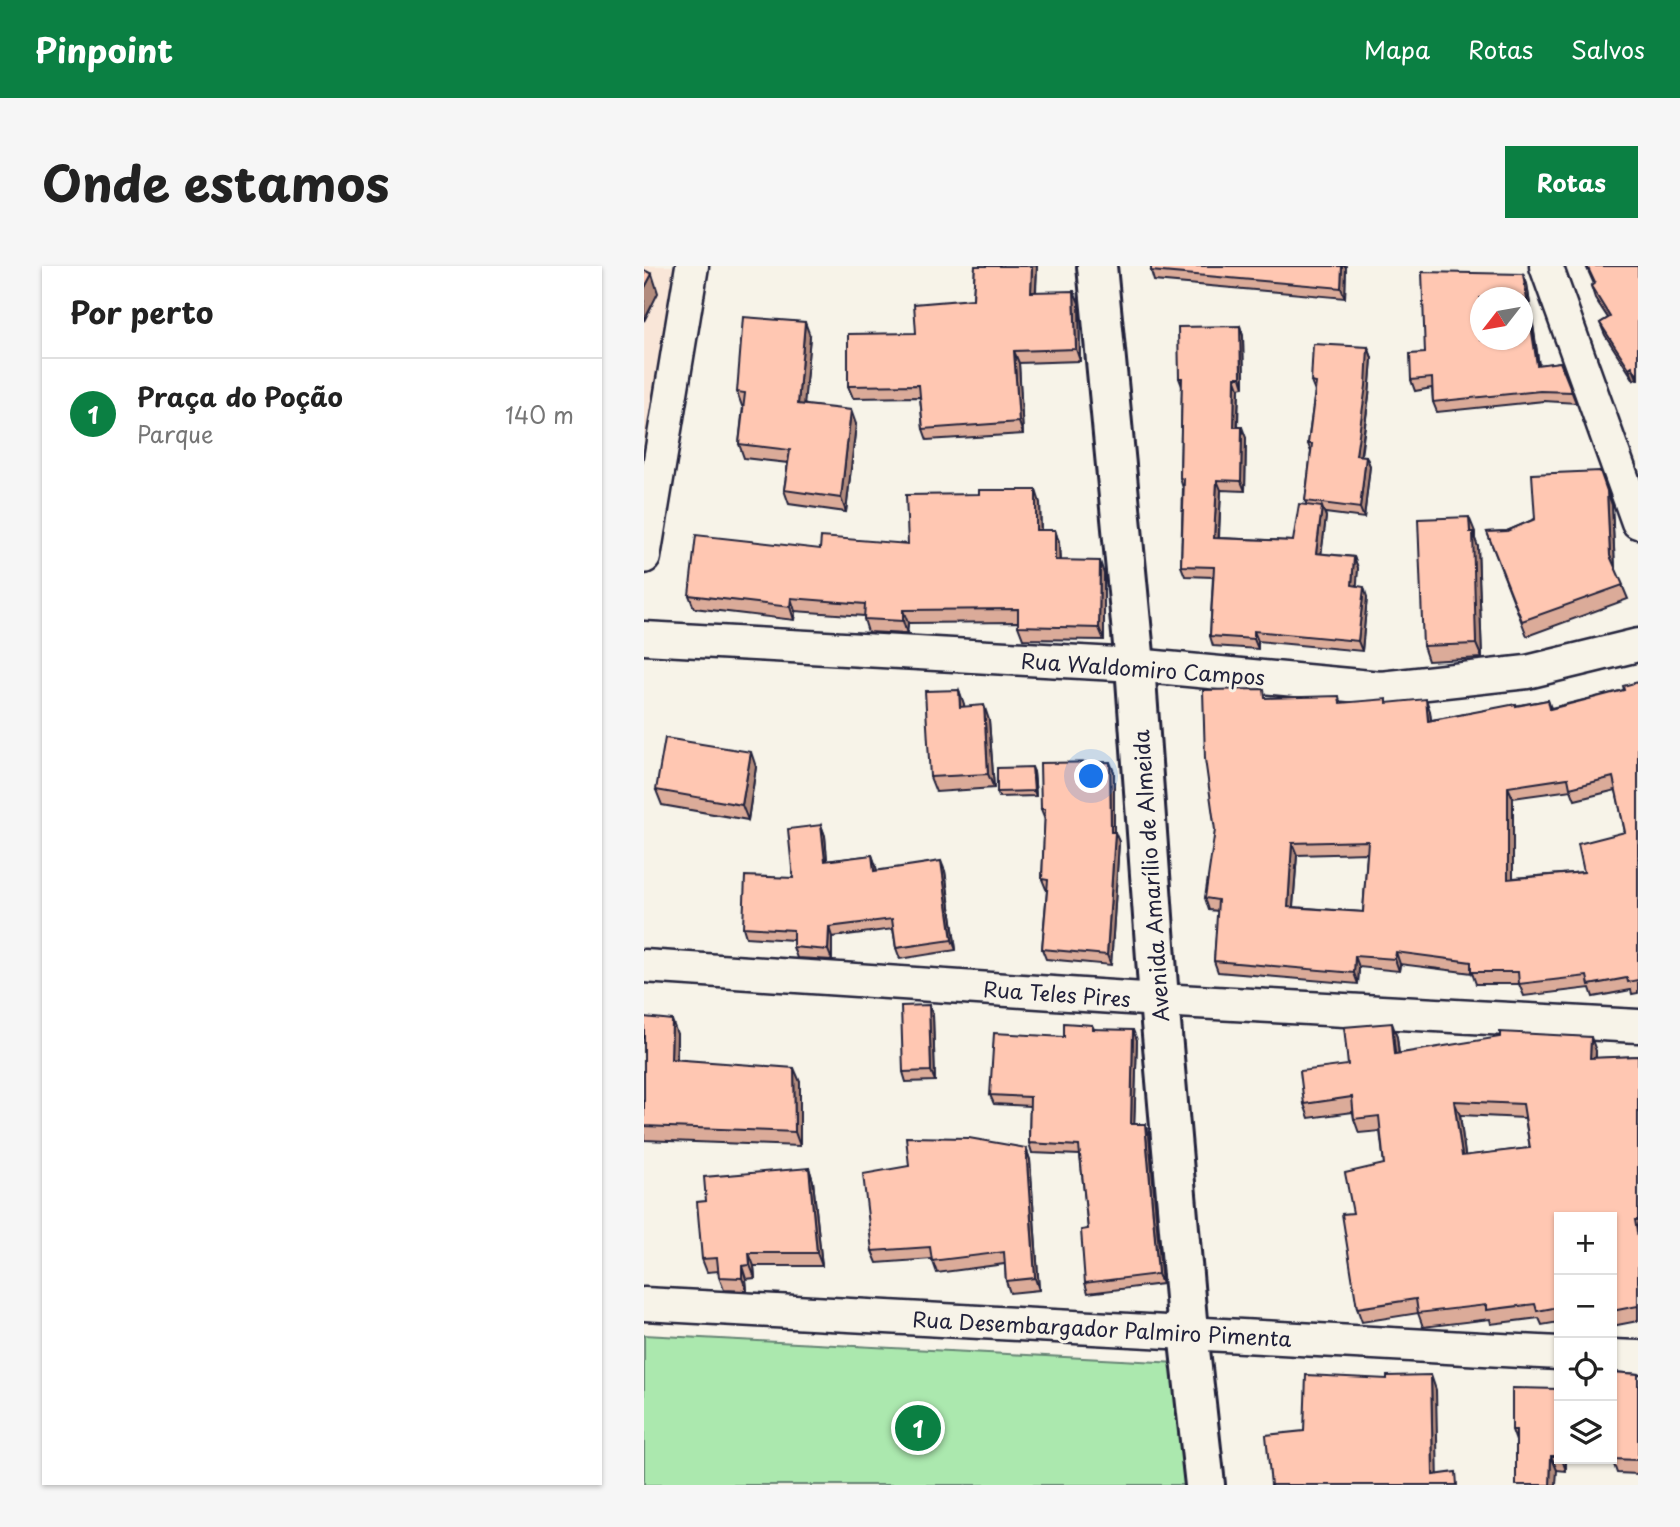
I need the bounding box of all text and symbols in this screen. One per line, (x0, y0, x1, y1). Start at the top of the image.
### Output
text: Pinpoint (35, 24, 173, 74)
text: Mapa (1364, 31, 1430, 67)
text: Rotas (1468, 31, 1533, 67)
text: Salvos (1571, 31, 1645, 67)
text: Onde estamos (42, 145, 389, 219)
button: Rotas (1505, 146, 1638, 218)
north arrow (1470, 287, 1533, 350)
text: Por perto (70, 289, 213, 334)
text: Praça do Poção (137, 377, 343, 416)
text: 1 (88, 397, 99, 432)
text: 140 m (505, 397, 574, 432)
text: Parque (137, 416, 214, 451)
street label: Rua Waldomiro Campos (1020, 644, 1266, 692)
street label: Avenida Amarílio de Almeida (1124, 728, 1176, 1023)
your location (1074, 759, 1108, 793)
street label: Rua Teles Pires (982, 972, 1132, 1014)
map controls (1554, 1212, 1617, 1464)
button: + (1554, 1212, 1617, 1275)
button: − (1554, 1275, 1617, 1338)
street label: Rua Desembargador Palmiro Pimenta (912, 1302, 1292, 1354)
button: locate (1554, 1338, 1617, 1401)
button: layers (1554, 1401, 1617, 1464)
pin: 1 (895, 1402, 941, 1454)

